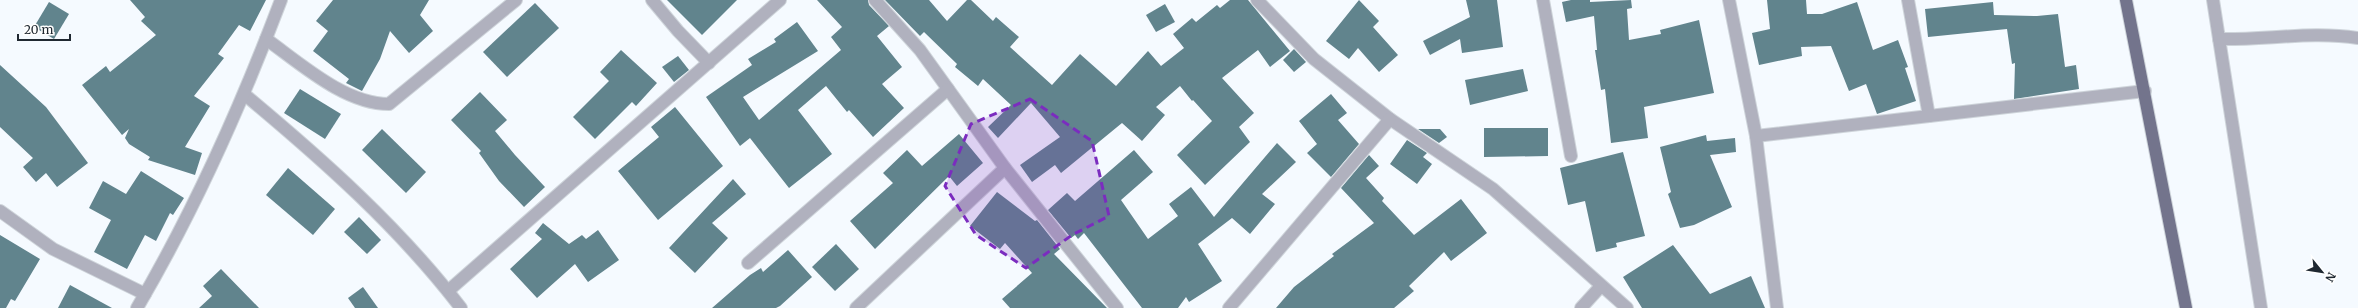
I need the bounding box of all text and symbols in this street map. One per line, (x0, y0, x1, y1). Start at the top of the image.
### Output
scale bar (18, 16, 70, 42)
text: 20 m (24, 22, 53, 37)
north arrow (2302, 252, 2342, 292)
text: N (2322, 270, 2339, 285)

